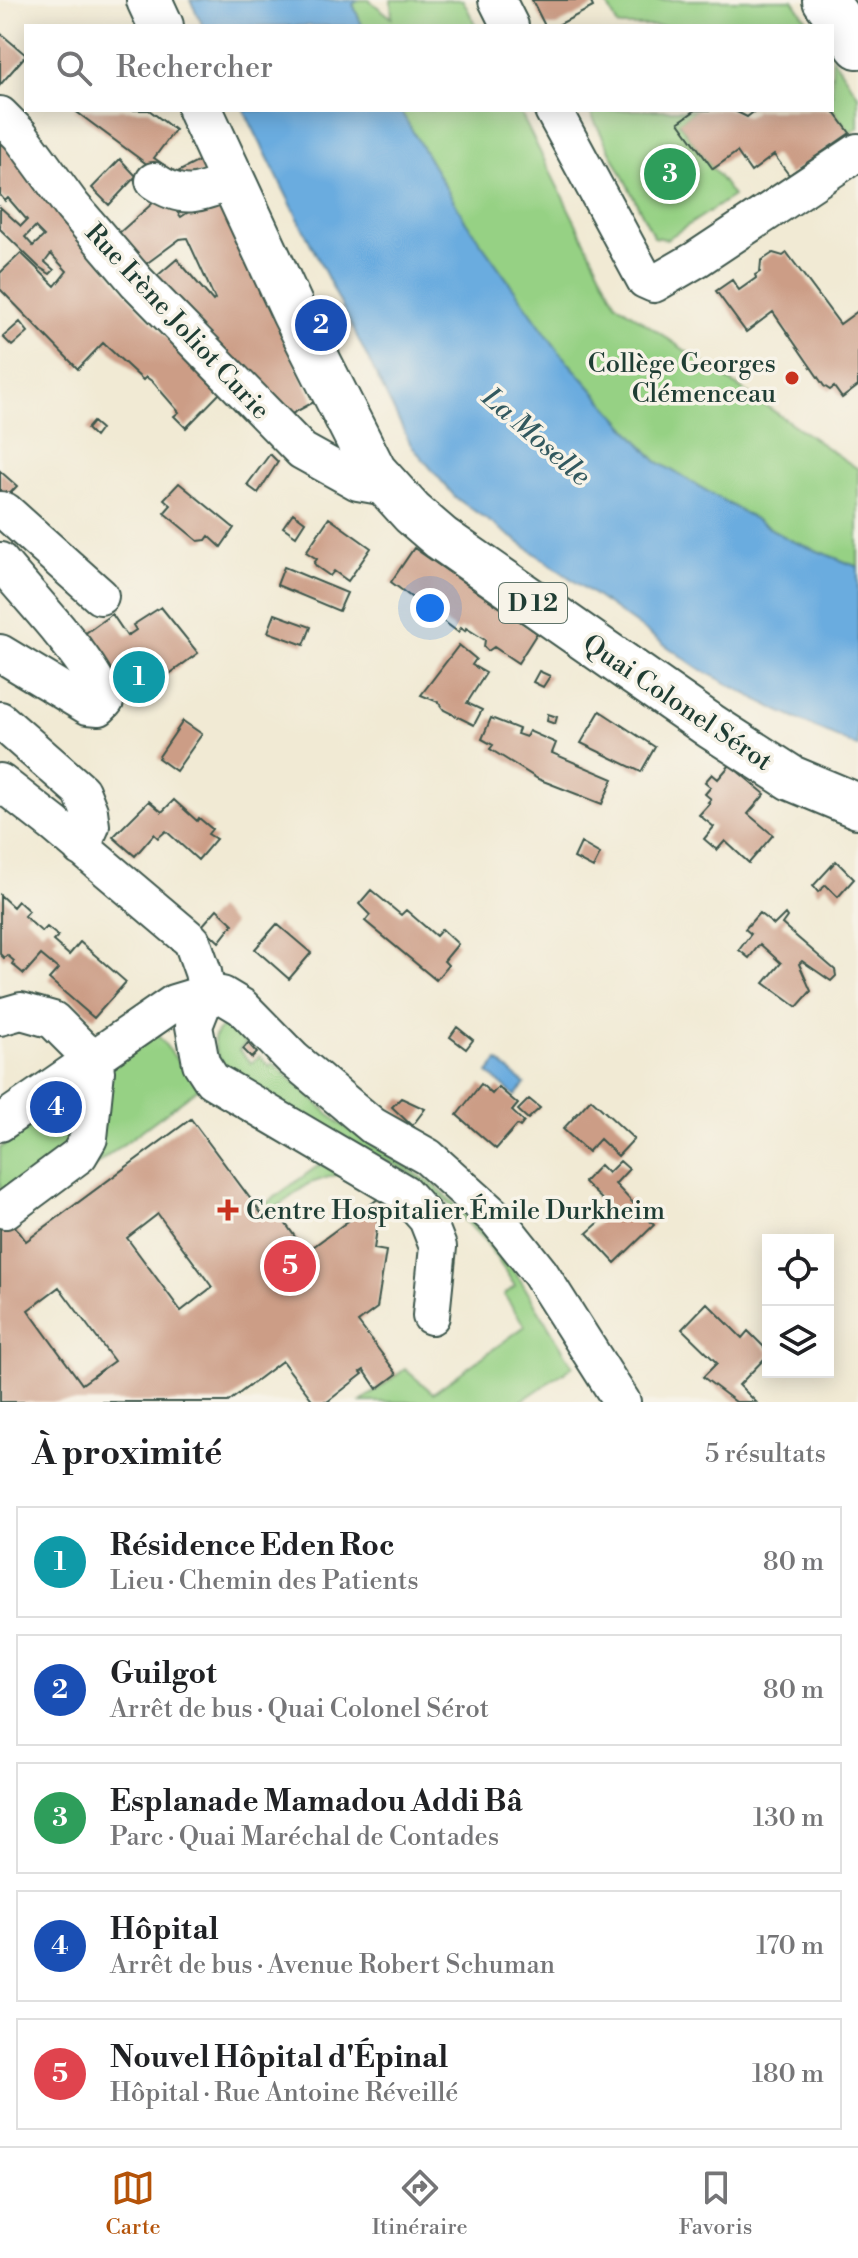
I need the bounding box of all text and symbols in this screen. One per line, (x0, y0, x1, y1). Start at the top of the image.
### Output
search box (24, 24, 834, 112)
icon: search (52, 46, 96, 90)
text: Rechercher (116, 49, 273, 87)
pin: 3 (644, 144, 696, 204)
street label: Rue Irène Joliot Curie (78, 217, 276, 426)
pin: 2 (295, 295, 347, 355)
place label: Collège Georges Clémenceau (588, 348, 776, 410)
marker: Collège Georges Clémenceau (783, 369, 801, 387)
water label: La Moselle (474, 380, 597, 494)
road number: D 12 (499, 583, 567, 623)
your location (410, 588, 450, 628)
street label: Quai Colonel Sérot (577, 628, 778, 778)
pin: 1 (113, 647, 165, 707)
pin: 4 (30, 1077, 82, 1137)
place label: Centre Hospitalier Émile Durkheim (246, 1193, 665, 1227)
marker: Centre Hospitalier Émile Durkheim (217, 1199, 239, 1221)
map controls (762, 1234, 834, 1378)
button: locate (762, 1234, 834, 1306)
pin: 5 (264, 1236, 316, 1296)
button: layers (762, 1306, 834, 1378)
text: À proximité (32, 1433, 222, 1475)
text: 5 résultats (705, 1438, 826, 1470)
text: Résidence Eden Roc (110, 1527, 395, 1565)
text: 1 (54, 1546, 66, 1578)
text: 80 m (763, 1546, 824, 1578)
text: Lieu · Chemin des Patients (110, 1565, 419, 1597)
text: Guilgot (110, 1655, 217, 1693)
text: 2 (52, 1674, 68, 1706)
text: 80 m (763, 1674, 824, 1706)
text: Arrêt de bus · Quai Colonel Sérot (110, 1693, 489, 1725)
text: Esplanade Mamadou Addi Bâ (110, 1783, 523, 1821)
text: 3 (52, 1802, 68, 1834)
text: 130 m (753, 1802, 824, 1834)
text: Parc · Quai Maréchal de Contades (110, 1821, 499, 1853)
text: Hôpital (110, 1911, 219, 1949)
text: 4 (51, 1930, 69, 1962)
text: 170 m (756, 1930, 824, 1962)
text: Arrêt de bus · Avenue Robert Schuman (110, 1949, 555, 1981)
text: Nouvel Hôpital d'Épinal (110, 2039, 448, 2077)
text: 5 (52, 2058, 68, 2090)
text: 180 m (752, 2058, 824, 2090)
text: Hôpital · Rue Antoine Réveillé (110, 2077, 458, 2109)
tab: Carte (106, 2166, 161, 2241)
tab: Itinéraire (372, 2166, 468, 2241)
tab: Favoris (679, 2166, 752, 2241)

